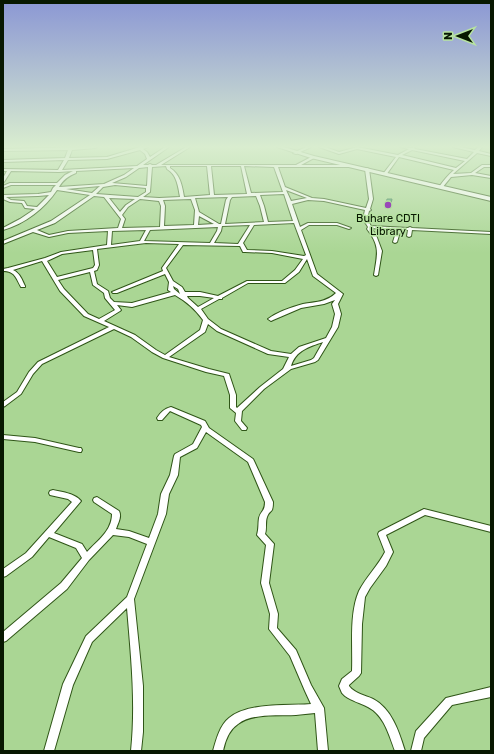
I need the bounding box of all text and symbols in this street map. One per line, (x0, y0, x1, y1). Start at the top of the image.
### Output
north arrow (438, 16, 478, 56)
text: N (442, 32, 455, 40)
marker: Buhare CDTI Library (383, 200, 393, 210)
place label: Buhare CDTI Library (356, 212, 420, 238)

